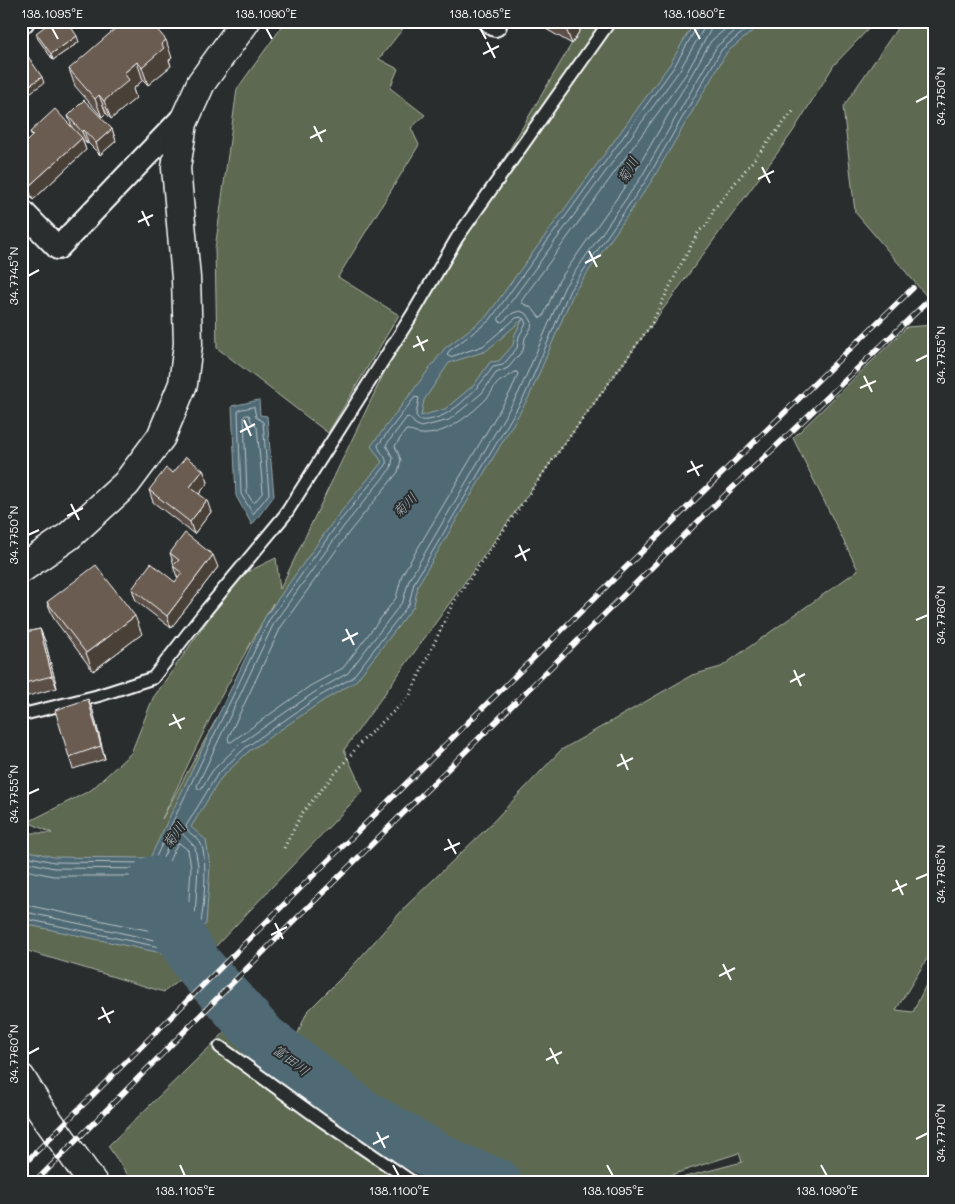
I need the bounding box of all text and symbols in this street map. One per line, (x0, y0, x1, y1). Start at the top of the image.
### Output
text: 138.1095°E (21, 5, 83, 21)
text: 138.1090°E (235, 5, 297, 21)
text: 138.1085°E (449, 5, 511, 21)
text: 138.1080°E (663, 5, 725, 21)
text: 34.7750°N (932, 67, 948, 125)
water label: 菊川 (612, 153, 643, 187)
text: 34.7745°N (5, 247, 21, 305)
text: 34.7755°N (932, 326, 948, 384)
water label: 菊川 (388, 488, 421, 521)
text: 34.7750°N (5, 506, 21, 564)
text: 34.7760°N (932, 585, 948, 645)
text: 34.7755°N (5, 765, 21, 823)
water label: 菊川 (158, 818, 190, 852)
text: 34.7765°N (932, 845, 948, 903)
text: 34.7760°N (5, 1024, 21, 1084)
water label: 富田川 (269, 1039, 314, 1080)
text: 34.7770°N (932, 1104, 948, 1162)
text: 138.1105°E (155, 1182, 215, 1198)
text: 138.1100°E (369, 1182, 429, 1198)
text: 138.1095°E (582, 1182, 644, 1198)
text: 138.1090°E (796, 1182, 858, 1198)

